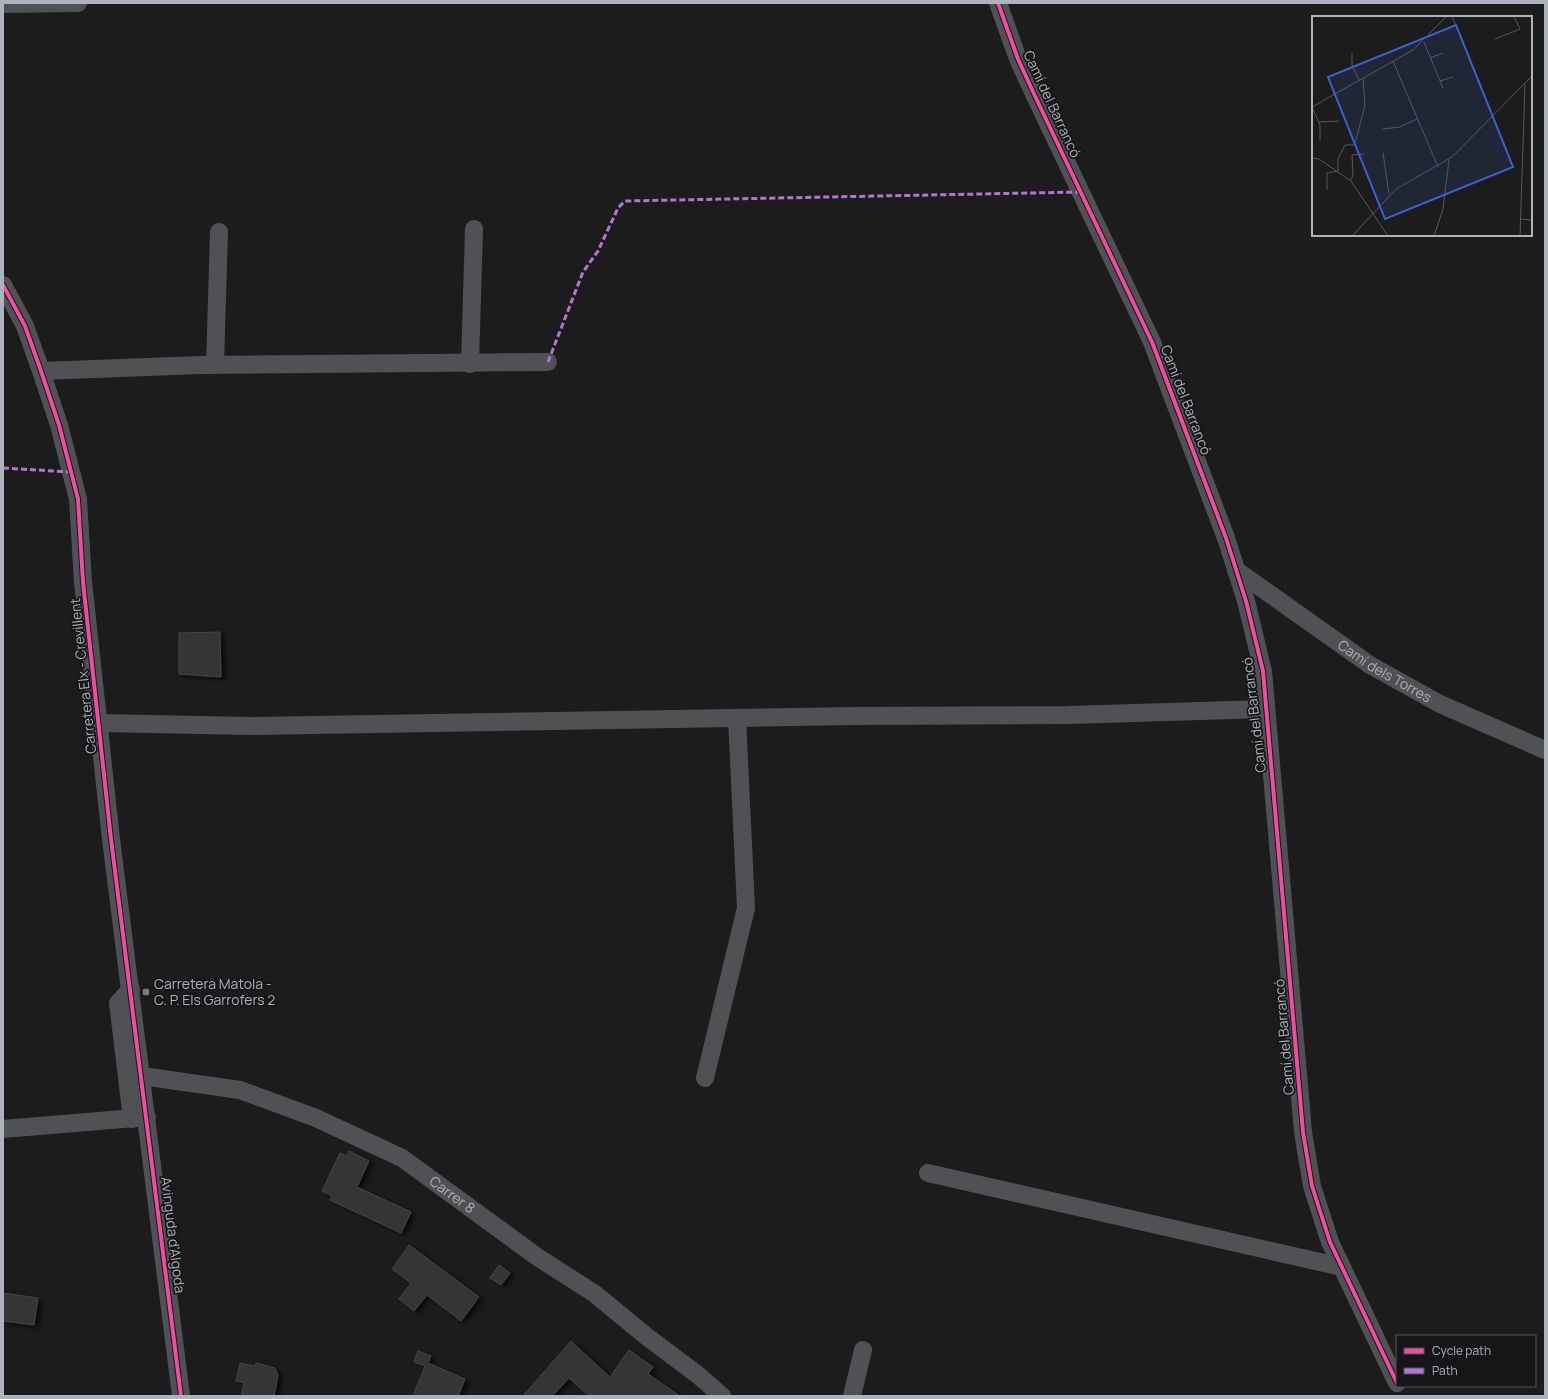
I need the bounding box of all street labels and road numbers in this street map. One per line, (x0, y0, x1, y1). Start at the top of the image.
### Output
street label: Camí del Barrancó (1019, 47, 1086, 161)
street label: Camí del Barrancó (1157, 342, 1216, 458)
street label: Carretera Elx - Crevillent (65, 597, 100, 755)
street label: Camí dels Torres (1334, 635, 1435, 707)
street label: Camí del Barrancó (1237, 656, 1270, 774)
street label: Camí del Barrancó (1269, 978, 1298, 1096)
street label: Carrer 8 (426, 1171, 479, 1217)
street label: Avinguda d'Algoda (157, 1176, 190, 1294)

